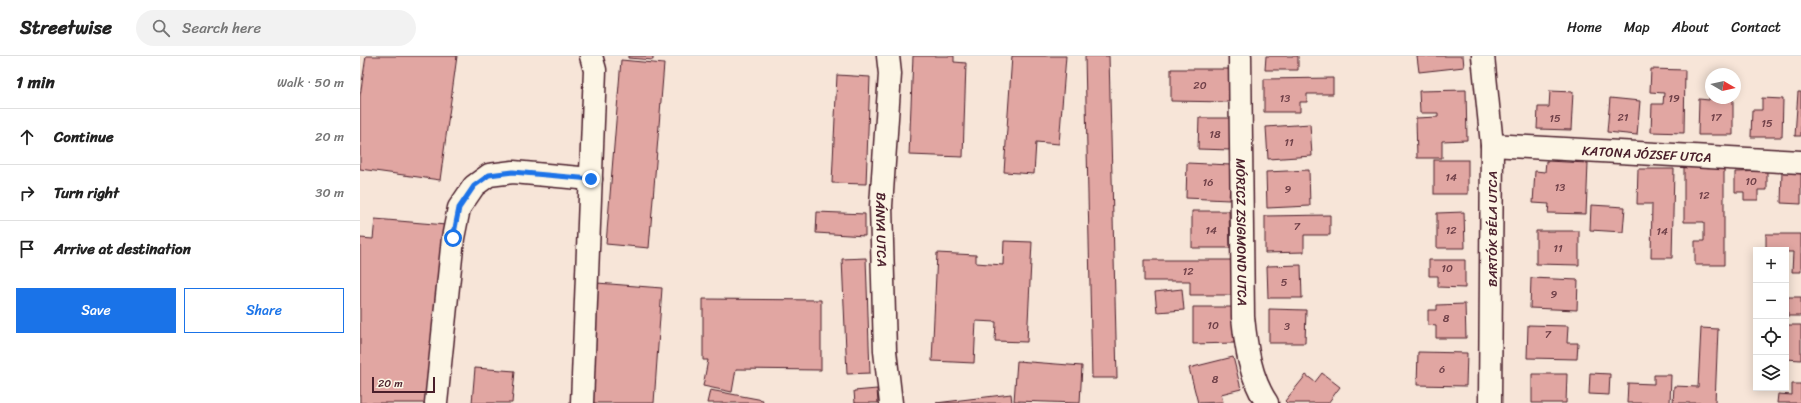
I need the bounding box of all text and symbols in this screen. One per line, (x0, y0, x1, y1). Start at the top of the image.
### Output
search box (136, 10, 416, 46)
text: Streetwise (20, 11, 112, 44)
text: Search here (182, 15, 261, 41)
text: Home (1567, 15, 1602, 40)
text: Map (1624, 15, 1650, 40)
text: About (1672, 15, 1709, 40)
text: Contact (1731, 15, 1781, 40)
icon: search (150, 17, 172, 39)
text: 1 min (16, 67, 55, 97)
north arrow (1705, 68, 1741, 104)
text: Walk · 50 m (277, 71, 344, 94)
house number: 20 (1193, 76, 1207, 95)
house number: 13 (1280, 89, 1290, 108)
house number: 19 (1668, 89, 1680, 108)
house number: 21 (1617, 108, 1629, 127)
house number: 17 (1711, 108, 1722, 127)
house number: 15 (1549, 109, 1561, 128)
house number: 15 (1761, 114, 1773, 133)
text: Continue (54, 124, 114, 150)
text: 20 m (315, 125, 344, 148)
house number: 18 (1209, 125, 1221, 144)
icon: ahead (16, 126, 38, 148)
house number: 11 (1284, 133, 1294, 152)
street label: KATONA JÓZSEF UTCA (1581, 138, 1712, 169)
street label: MÓRICZ ZSIGMOND UTCA (1230, 158, 1254, 306)
house number: 14 (1445, 168, 1457, 187)
route end (582, 170, 600, 188)
street label: BARTÓK BÉLA UTCA (1481, 171, 1504, 287)
house number: 10 (1745, 172, 1757, 191)
house number: 16 (1203, 173, 1213, 192)
house number: 13 (1555, 178, 1565, 197)
text: Turn right (54, 180, 119, 206)
house number: 9 (1285, 180, 1292, 199)
text: 30 m (315, 181, 344, 204)
icon: right (16, 182, 38, 204)
house number: 12 (1698, 186, 1710, 205)
street label: BÁNYA UTCA (869, 192, 894, 267)
house number: 7 (1294, 217, 1301, 236)
house number: 14 (1205, 221, 1217, 240)
house number: 12 (1445, 221, 1457, 240)
house number: 14 (1656, 222, 1668, 241)
route start (444, 229, 462, 247)
text: Arrive at destination (54, 236, 191, 262)
icon: arrive (16, 238, 38, 260)
house number: 11 (1553, 239, 1563, 258)
map controls (1753, 247, 1789, 391)
button: + (1753, 247, 1789, 283)
house number: 10 (1441, 259, 1453, 278)
house number: 12 (1182, 262, 1194, 281)
house number: 5 (1281, 273, 1288, 292)
button: − (1753, 283, 1789, 319)
house number: 9 (1551, 285, 1558, 304)
button: Save (16, 288, 176, 333)
button: Share (184, 288, 344, 333)
house number: 8 (1443, 309, 1450, 328)
house number: 10 (1207, 316, 1219, 335)
house number: 3 (1284, 317, 1290, 336)
button: locate (1753, 319, 1789, 355)
house number: 7 (1545, 325, 1552, 344)
button: layers (1753, 355, 1789, 391)
house number: 6 (1439, 360, 1445, 379)
house number: 8 (1212, 370, 1219, 389)
text: 20 m (378, 374, 403, 393)
scale bar (372, 375, 435, 394)

